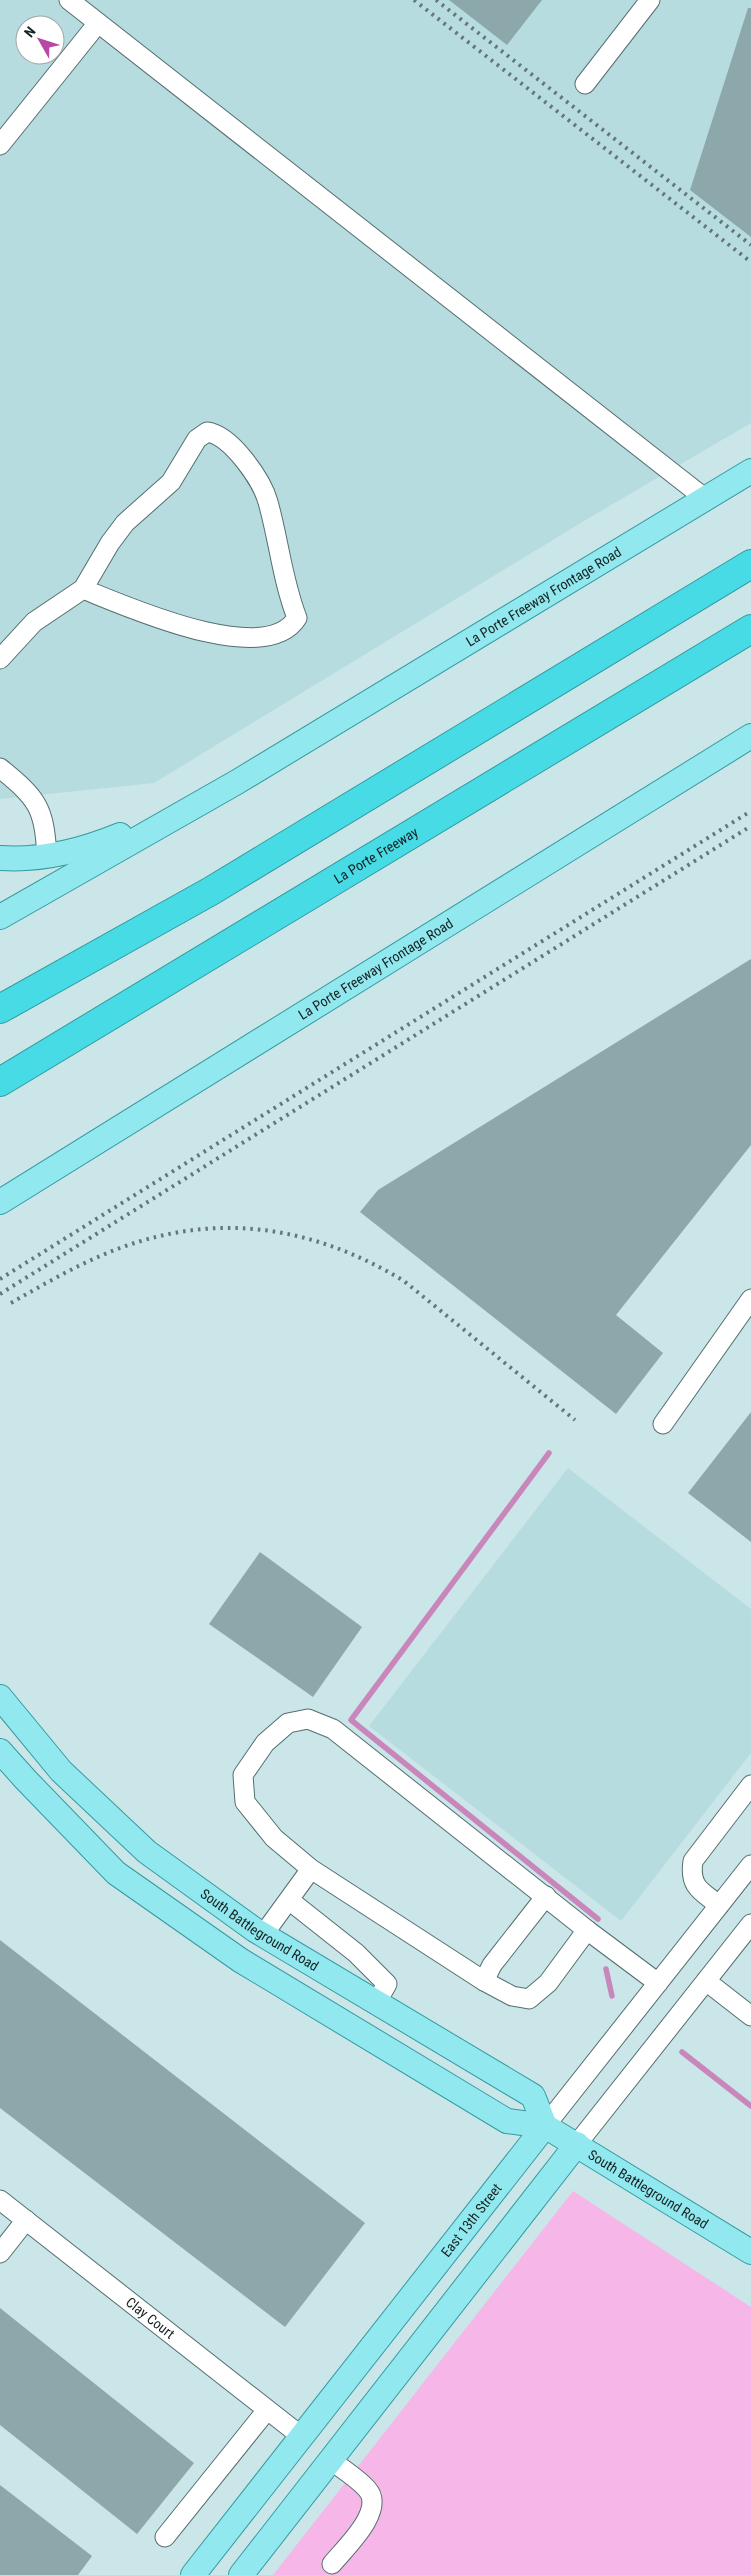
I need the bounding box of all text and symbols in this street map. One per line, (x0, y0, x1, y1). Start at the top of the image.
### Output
north arrow (15, 15, 65, 65)
text: N (21, 23, 39, 40)
street label: La Porte Freeway Frontage Road (463, 543, 624, 650)
street label: La Porte Freeway (331, 824, 421, 887)
street label: La Porte Freeway Frontage Road (295, 915, 456, 1023)
street label: South Battleground Road (198, 1885, 321, 1974)
street label: South Battleground Road (585, 2146, 711, 2232)
street label: East 13th Street (438, 2180, 505, 2260)
street label: Clay Court (123, 2294, 178, 2342)

